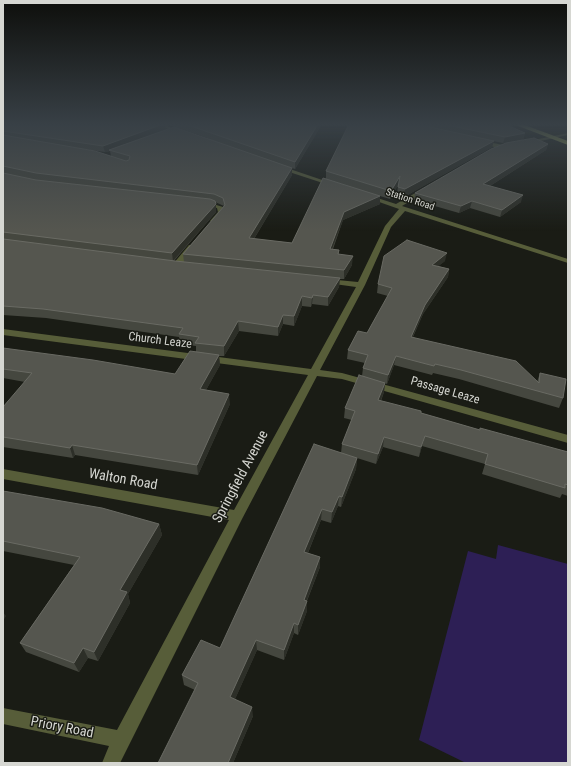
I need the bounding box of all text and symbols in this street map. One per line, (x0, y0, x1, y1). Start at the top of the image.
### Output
street label: Station Road (384, 187, 436, 213)
street label: Church Leaze (127, 330, 193, 352)
street label: Passage Leaze (409, 374, 481, 408)
street label: Springfield Avenue (210, 428, 272, 526)
street label: Walton Road (87, 466, 159, 494)
street label: Priory Road (29, 714, 95, 742)

